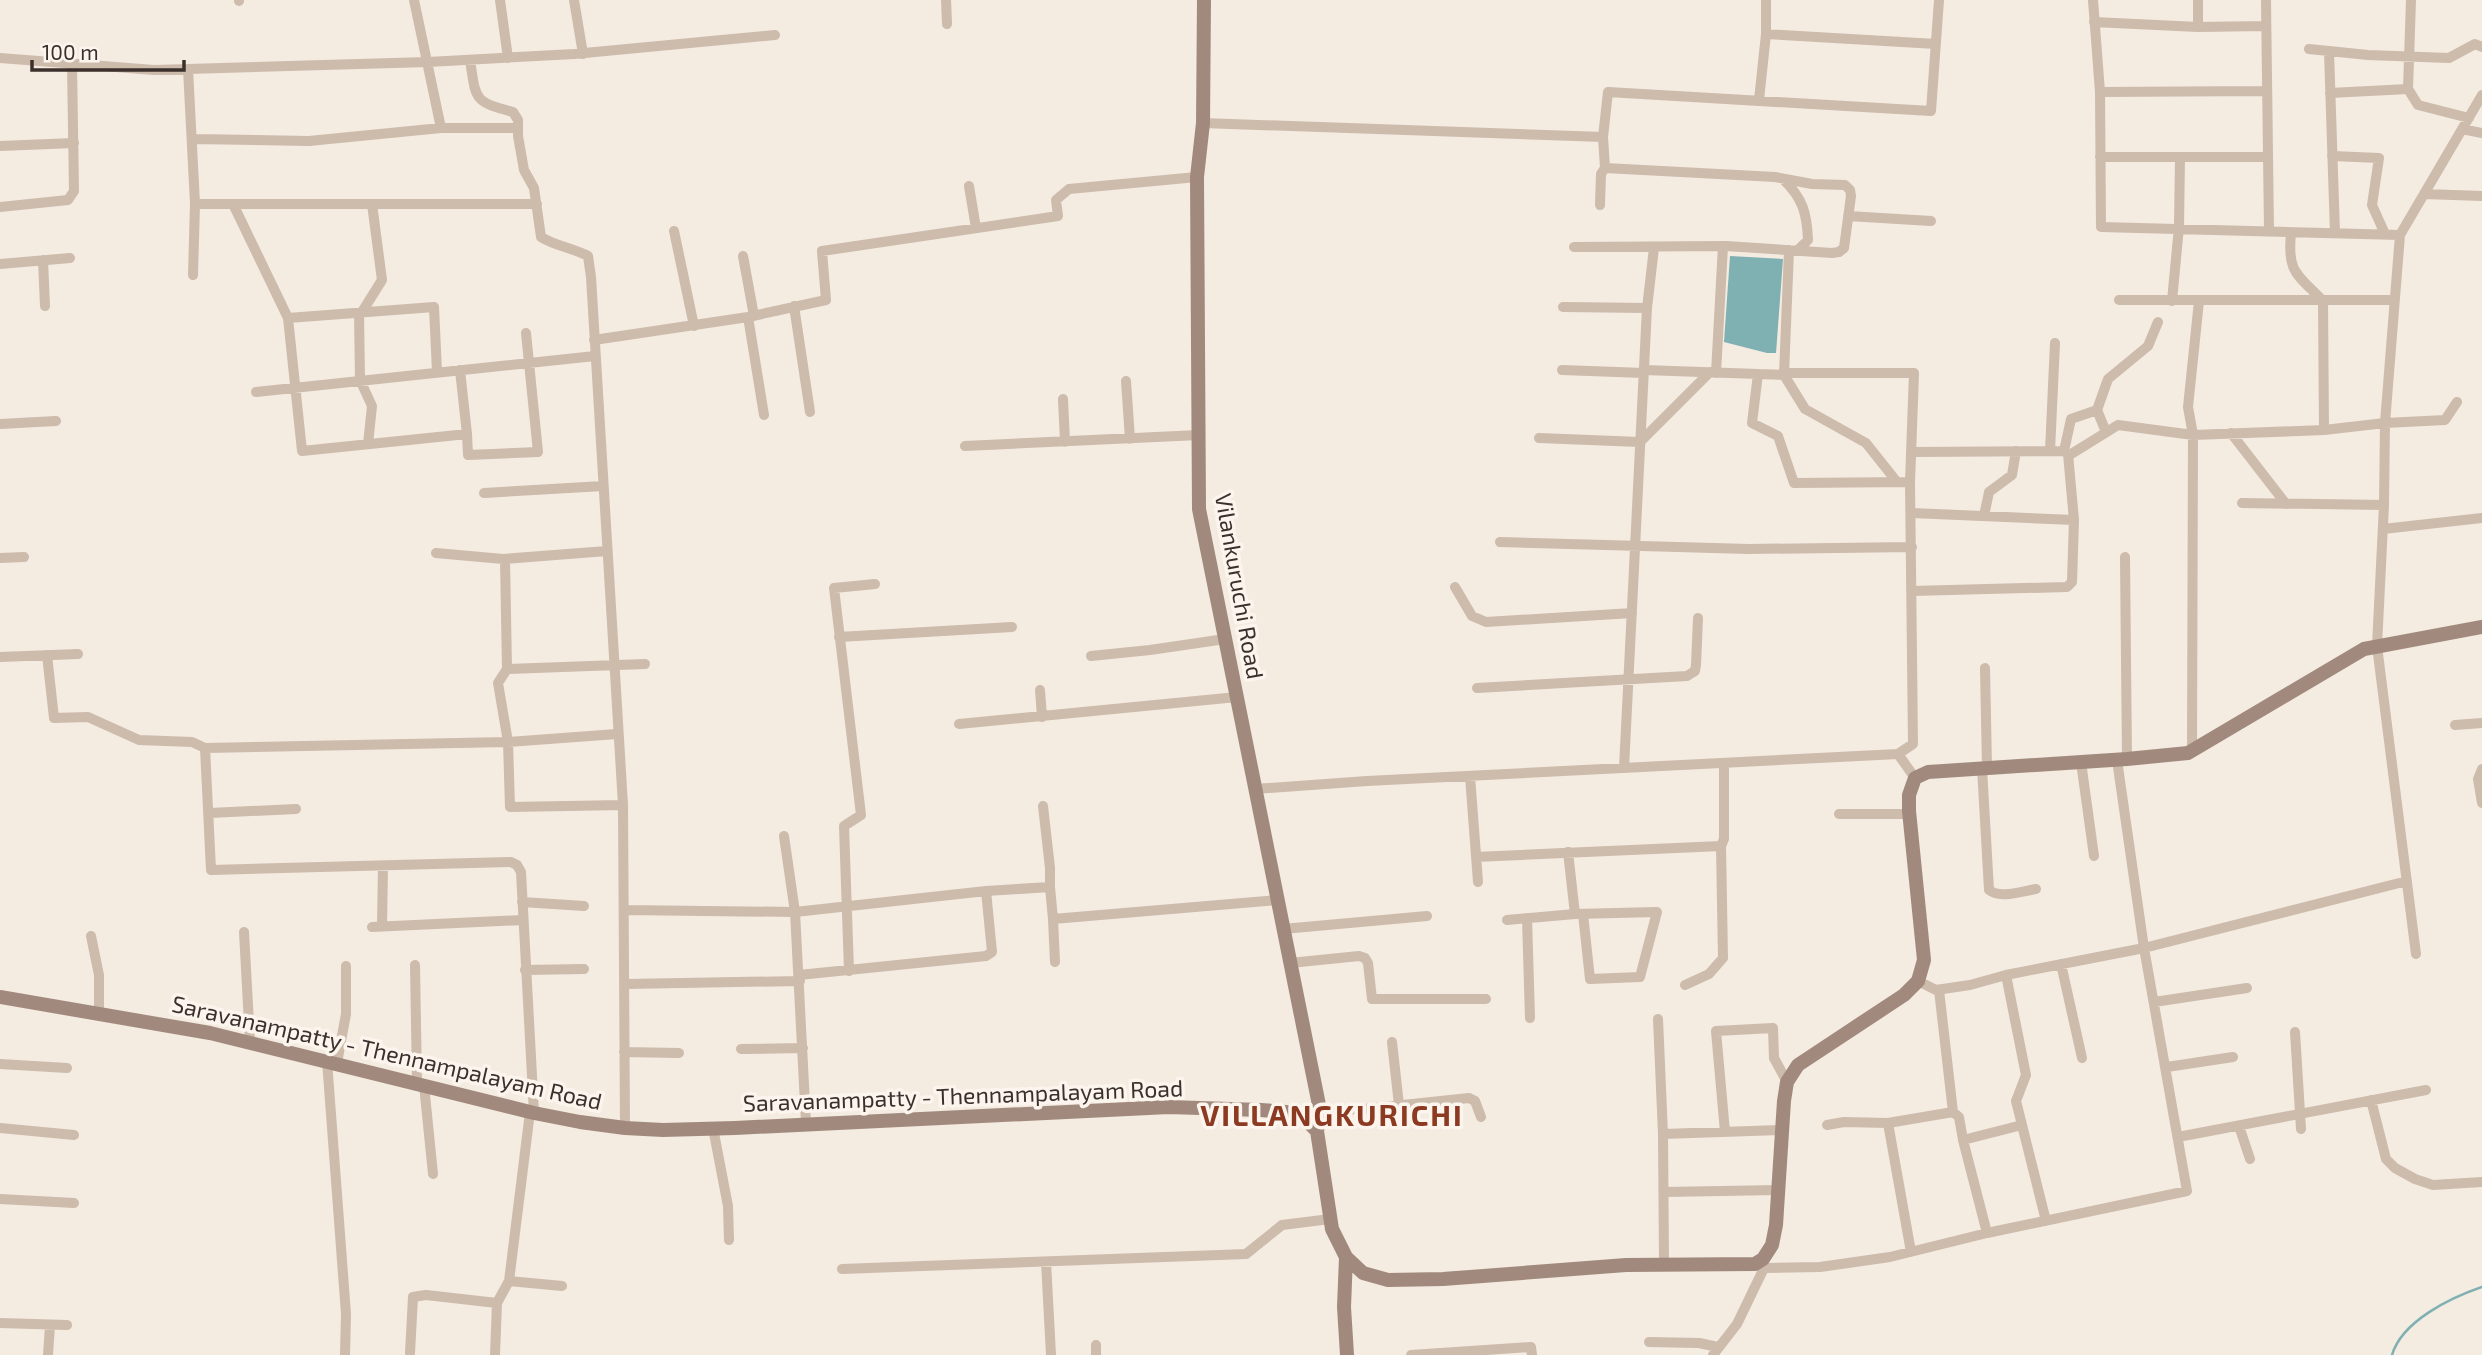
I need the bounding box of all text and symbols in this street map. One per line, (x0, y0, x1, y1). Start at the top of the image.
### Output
scale bar (32, 28, 184, 72)
text: 100 m (42, 39, 99, 64)
street label: Vilankuruchi Road (1210, 491, 1270, 681)
street label: Saravanampatty - Thennampalayam Road (169, 989, 605, 1115)
street label: Saravanampatty - Thennampalayam Road (742, 1073, 1184, 1117)
district label: VILLANGKURICHI (1200, 1096, 1464, 1132)

